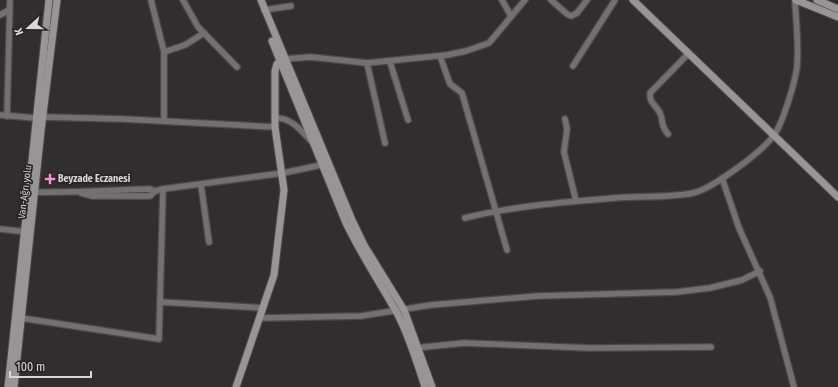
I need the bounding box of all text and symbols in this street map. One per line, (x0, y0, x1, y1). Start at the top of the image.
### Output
north arrow (8, 8, 48, 48)
text: K (12, 26, 26, 37)
street label: Van-Ağrı yolu (16, 164, 34, 220)
place label: Beyzade Eczanesi (58, 173, 131, 185)
marker: Beyzade Eczanesi (45, 174, 55, 184)
scale bar (10, 353, 91, 379)
text: 100 m (16, 360, 45, 374)

